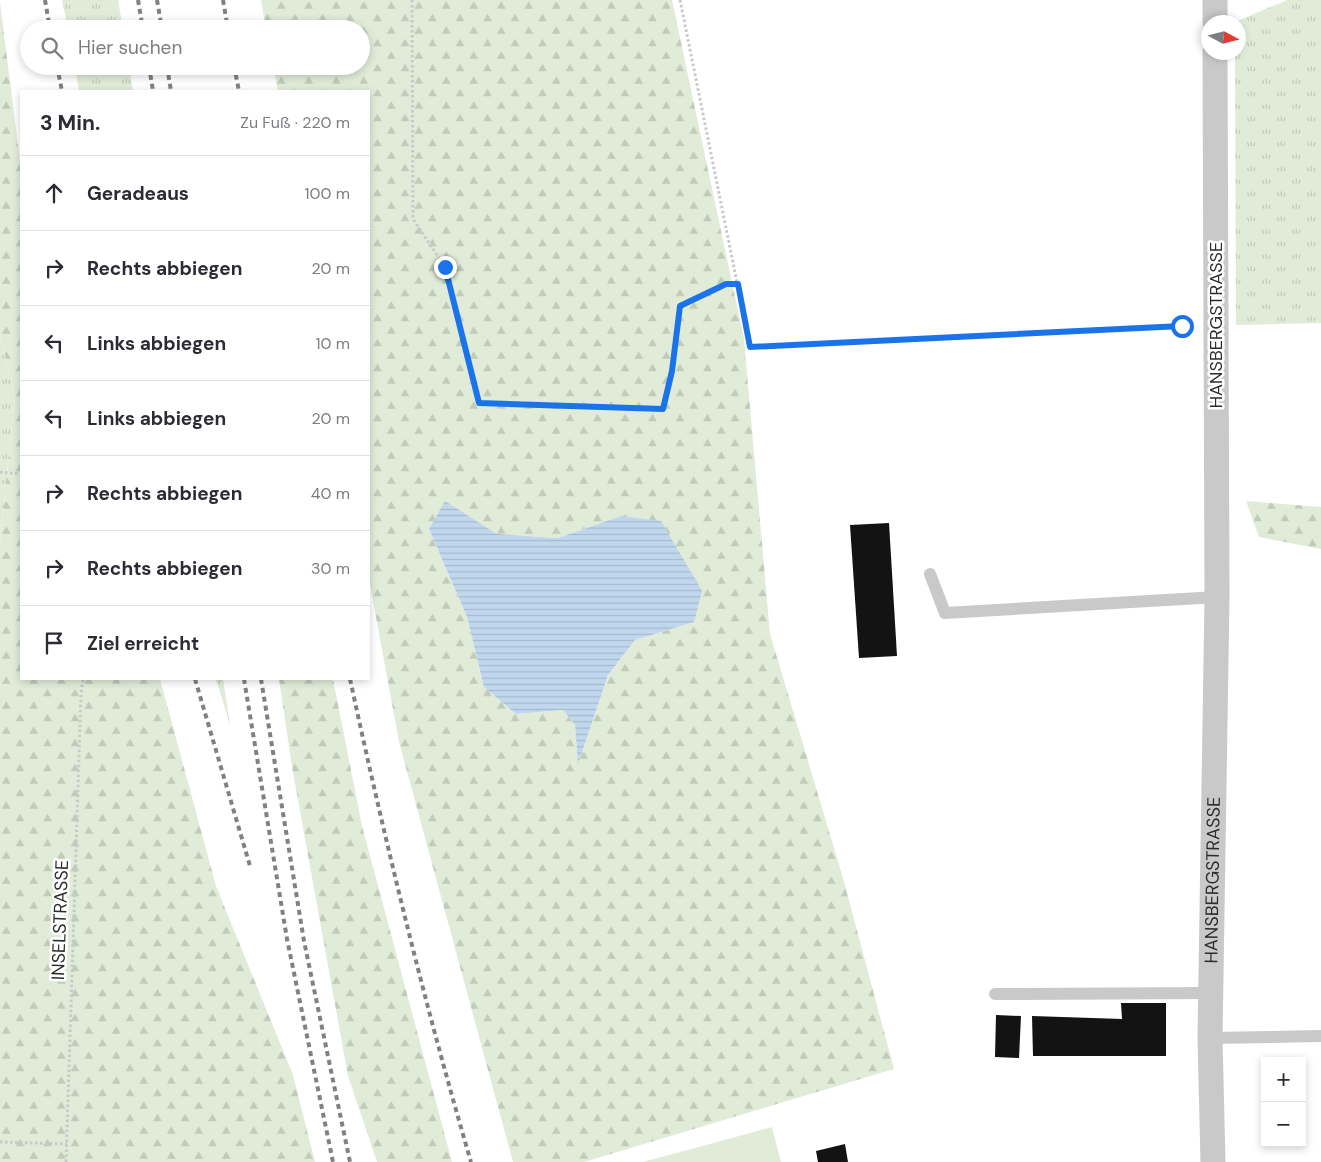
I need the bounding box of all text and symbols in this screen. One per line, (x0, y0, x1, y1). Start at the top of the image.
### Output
north arrow (1201, 15, 1246, 60)
search box (20, 20, 370, 75)
icon: search (38, 34, 66, 62)
text: Hier suchen (78, 35, 182, 60)
text: 3 Min. (40, 109, 100, 137)
text: Zu Fuß · 220 m (240, 112, 350, 133)
icon: ahead (40, 179, 68, 207)
text: Geradeaus (87, 181, 189, 206)
text: 100 m (305, 183, 350, 204)
street label: HANSBERGSTRASSE (1204, 242, 1228, 408)
icon: right (40, 254, 68, 282)
text: Rechts abbiegen (87, 256, 242, 281)
route end (434, 256, 457, 279)
text: 20 m (311, 258, 350, 279)
route start (1171, 315, 1194, 338)
icon: left (40, 329, 68, 357)
text: Links abbiegen (87, 331, 226, 356)
text: 10 m (316, 333, 350, 354)
icon: left (40, 404, 68, 432)
text: Links abbiegen (87, 406, 226, 431)
text: 20 m (311, 408, 350, 429)
icon: right (40, 479, 68, 507)
text: Rechts abbiegen (87, 481, 242, 506)
text: 40 m (311, 483, 350, 504)
icon: right (40, 554, 68, 582)
text: Rechts abbiegen (87, 556, 242, 581)
text: 30 m (311, 558, 350, 579)
icon: arrive (40, 629, 68, 657)
text: Ziel erreicht (87, 631, 199, 656)
street label: HANSBERGSTRASSE (1199, 797, 1226, 963)
street label: INSELSTRASSE (46, 860, 74, 980)
map controls (1261, 1057, 1306, 1147)
button: + (1261, 1057, 1306, 1102)
button: − (1261, 1102, 1306, 1147)

